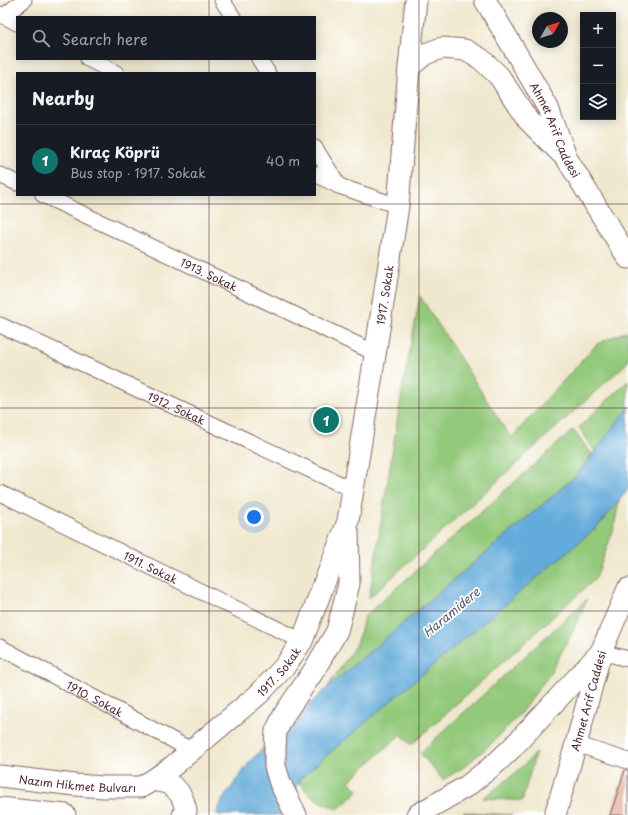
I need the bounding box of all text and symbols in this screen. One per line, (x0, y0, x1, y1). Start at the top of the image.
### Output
north arrow (532, 12, 568, 48)
map controls (580, 12, 616, 120)
button: + (580, 12, 616, 48)
search box (16, 16, 316, 60)
icon: search (30, 27, 52, 49)
text: Search here (62, 27, 148, 50)
button: − (580, 48, 616, 84)
street label: Ahmet Arif Caddesi (526, 79, 585, 181)
button: layers (580, 84, 616, 120)
text: Nearby (32, 85, 94, 111)
text: Kıraç Köprü (70, 140, 160, 163)
text: 1 (42, 151, 48, 170)
text: 40 m (266, 151, 300, 170)
text: Bus stop · 1917. Sokak (70, 163, 206, 182)
street label: 1913. Sokak (178, 253, 241, 295)
street label: 1917. Sokak (371, 263, 397, 326)
street label: 1912. Sokak (145, 387, 209, 429)
pin: 1 (313, 405, 339, 435)
your location (244, 507, 264, 527)
street label: 1911. Sokak (121, 546, 181, 588)
water label: Haramidere (419, 583, 484, 641)
street label: 1917. Sokak (253, 643, 305, 700)
street label: Ahmet Arif Caddesi (566, 648, 610, 753)
street label: 1910. Sokak (64, 676, 127, 721)
street label: Nazım Hikmet Bulvarı (18, 770, 136, 796)

